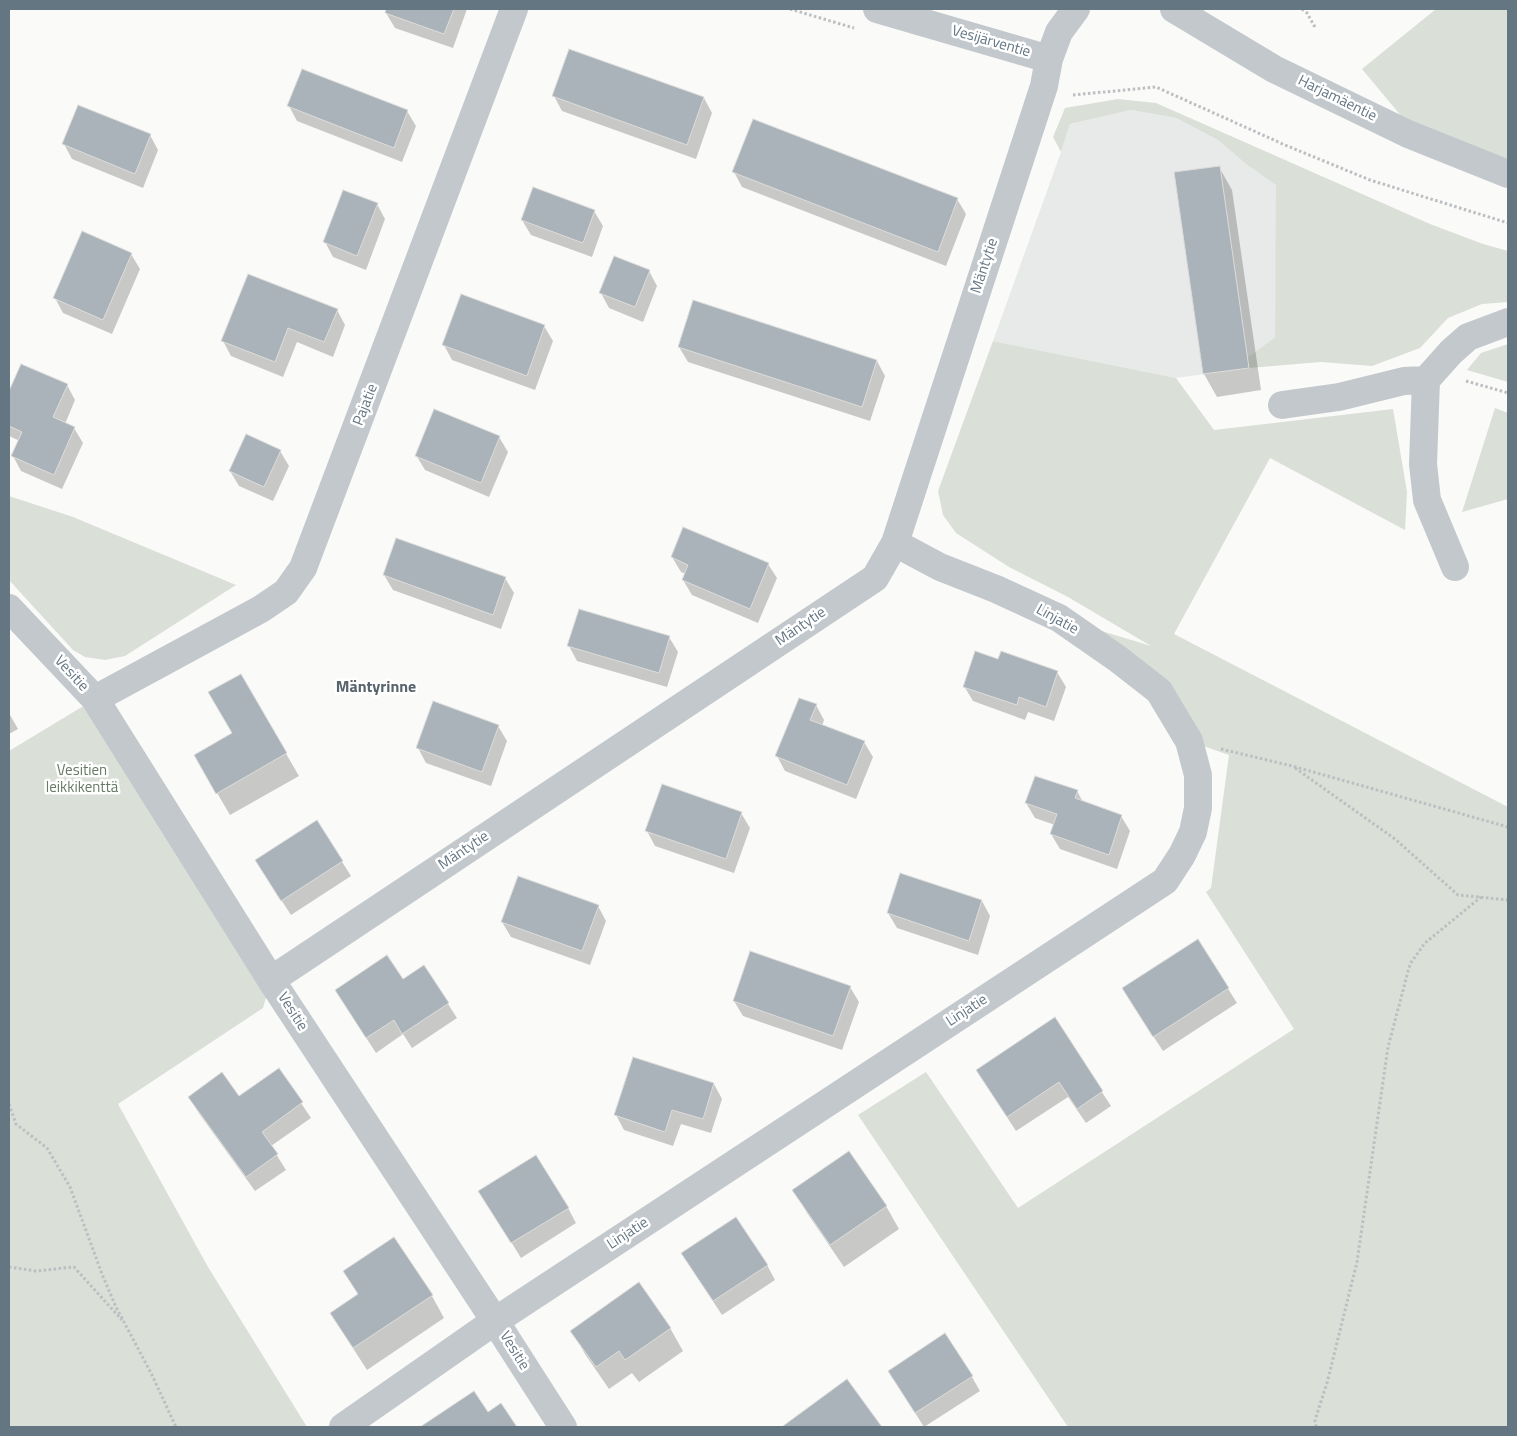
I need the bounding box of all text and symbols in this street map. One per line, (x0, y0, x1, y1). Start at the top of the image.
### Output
street label: Vesijärventie (950, 22, 1032, 62)
street label: Harjamäentie (1295, 72, 1379, 126)
street label: Mäntytie (968, 236, 1002, 296)
street label: Pajatie (350, 382, 382, 428)
street label: Linjatie (1033, 601, 1081, 639)
street label: Mäntytie (772, 604, 830, 650)
street label: Vesitie (50, 652, 92, 696)
district label: Mäntyrinne (336, 678, 416, 698)
park label: Vesitien leikkikenttä (46, 762, 118, 797)
street label: Mäntytie (435, 828, 493, 874)
street label: Vesitie (273, 989, 311, 1035)
street label: Linjatie (943, 991, 991, 1031)
street label: Linjatie (604, 1214, 652, 1254)
street label: Vesitie (495, 1328, 533, 1374)

